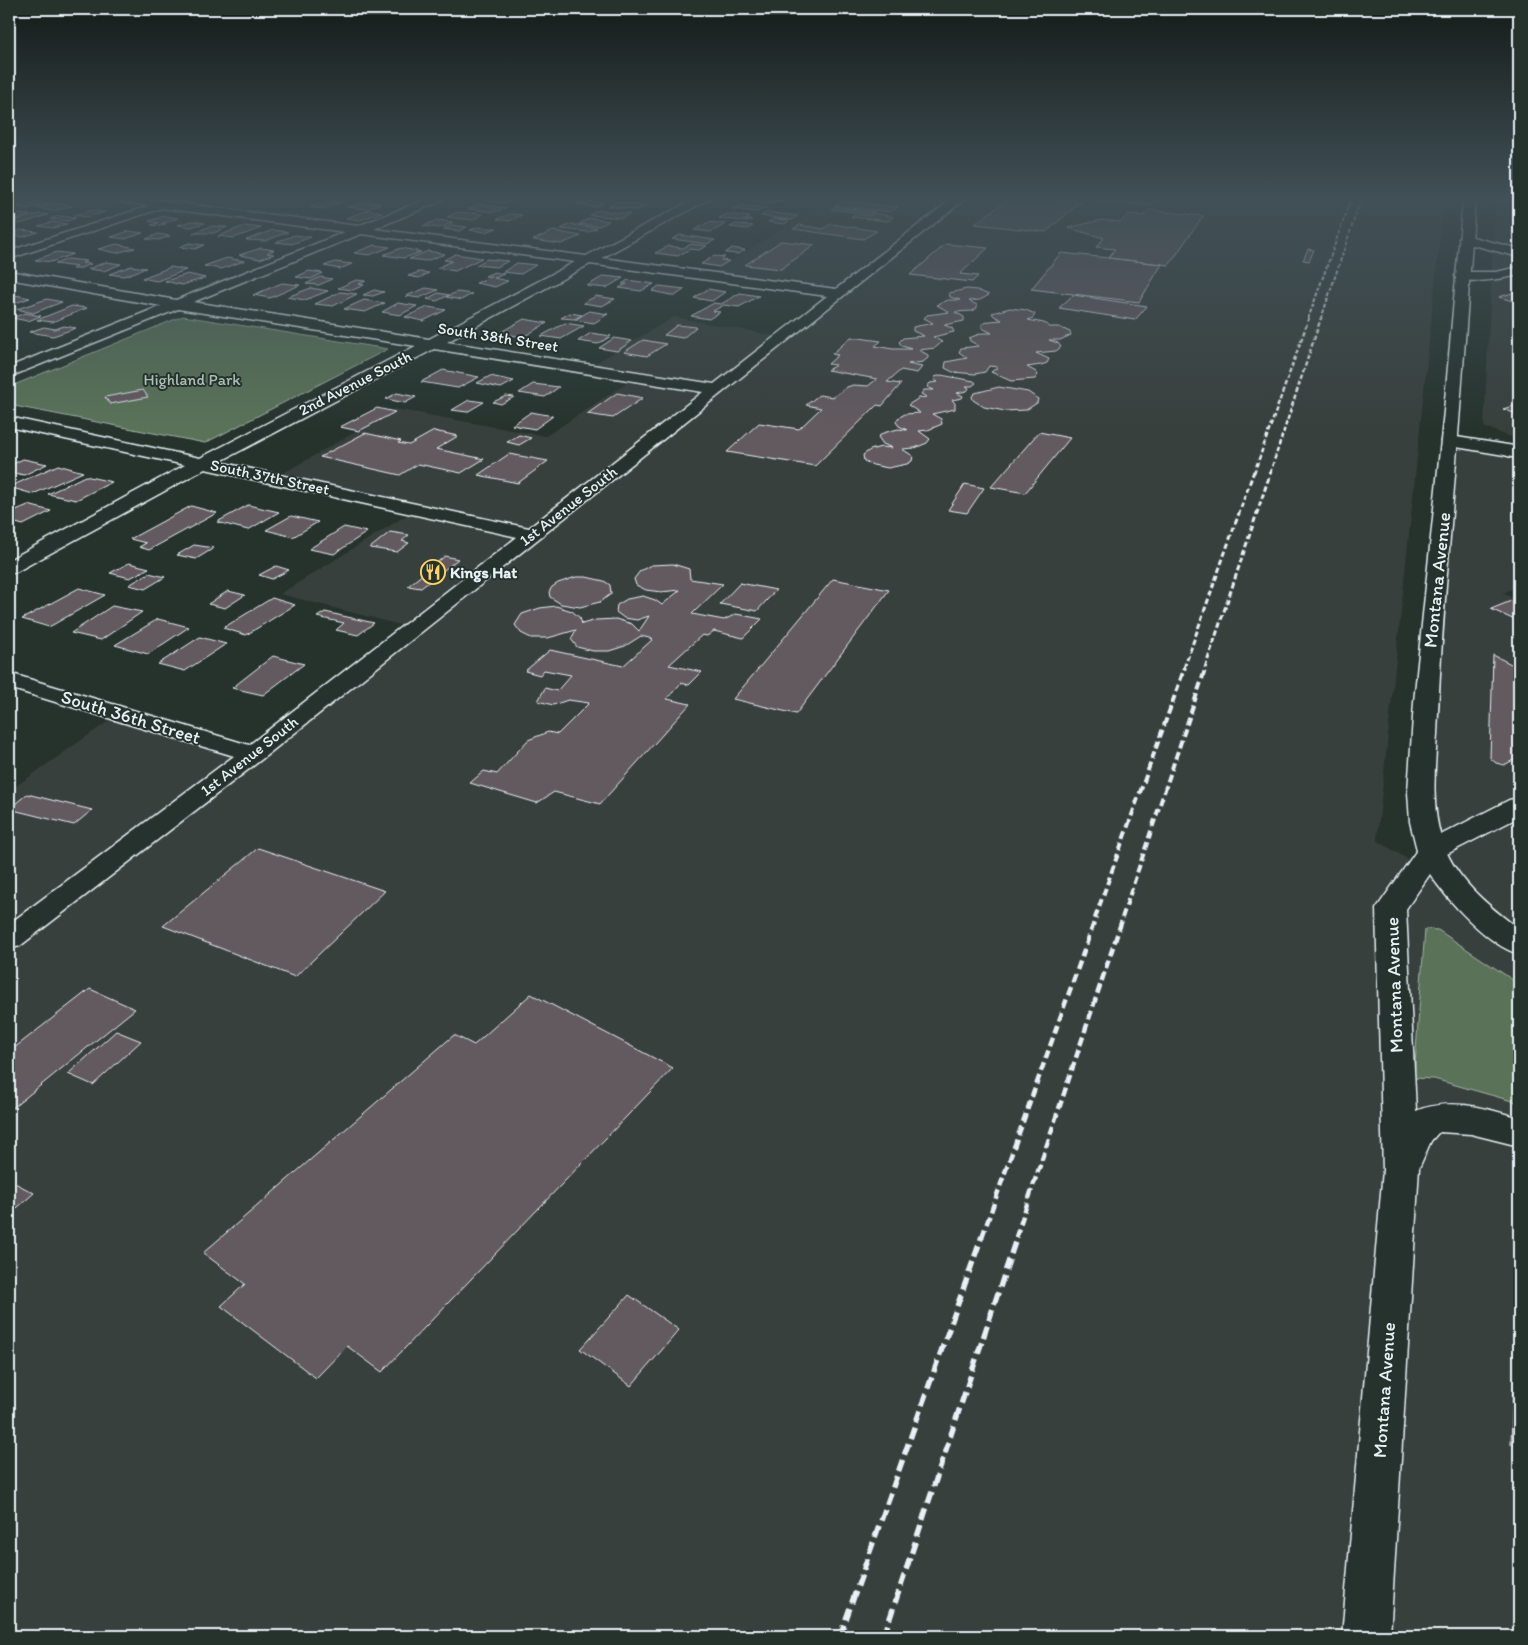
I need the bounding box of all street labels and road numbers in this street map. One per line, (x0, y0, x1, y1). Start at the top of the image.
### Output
street label: South 38th Street (436, 318, 560, 356)
street label: 2nd Avenue South (295, 346, 415, 420)
street label: South 37th Street (209, 455, 331, 499)
street label: 1st Avenue South (515, 462, 621, 550)
street label: Montana Avenue (1418, 511, 1456, 649)
street label: South 36th Street (59, 685, 203, 749)
street label: 1st Avenue South (196, 712, 302, 800)
street label: Montana Avenue (1380, 917, 1408, 1053)
street label: Montana Avenue (1368, 1321, 1400, 1459)

